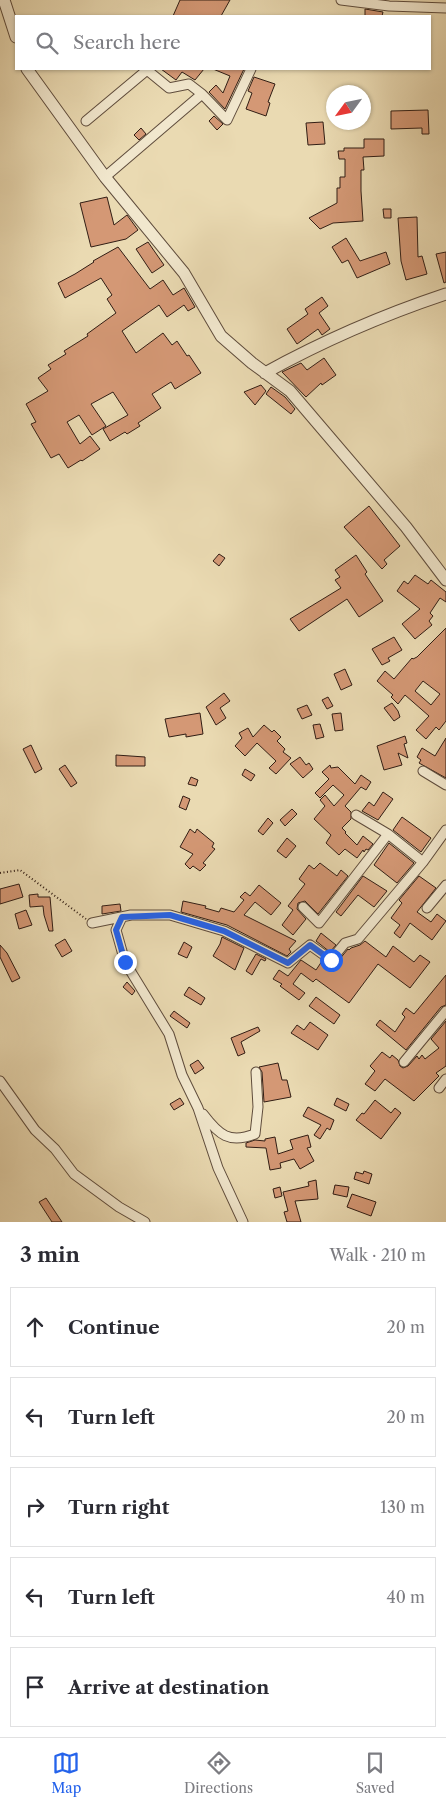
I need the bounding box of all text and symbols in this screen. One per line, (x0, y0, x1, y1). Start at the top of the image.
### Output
search box (15, 15, 431, 70)
icon: search (33, 29, 61, 57)
text: Search here (73, 31, 181, 54)
north arrow (326, 85, 371, 130)
route start (320, 949, 343, 972)
route end (114, 951, 137, 974)
text: 3 min (20, 1242, 80, 1267)
text: Walk · 210 m (330, 1245, 426, 1265)
icon: ahead (21, 1313, 49, 1341)
text: Continue (68, 1316, 160, 1339)
text: 20 m (386, 1317, 425, 1337)
icon: left (21, 1403, 49, 1431)
text: Turn left (68, 1406, 155, 1429)
text: 20 m (386, 1407, 425, 1427)
icon: right (21, 1493, 49, 1521)
text: Turn right (68, 1496, 169, 1519)
text: 130 m (380, 1497, 425, 1517)
icon: left (21, 1583, 49, 1611)
text: Turn left (68, 1586, 155, 1609)
text: 40 m (386, 1587, 425, 1607)
icon: arrive (21, 1673, 49, 1701)
text: Arrive at destination (68, 1676, 269, 1699)
tab: Map (51, 1749, 81, 1797)
tab: Directions (184, 1749, 253, 1797)
tab: Saved (356, 1749, 395, 1797)

